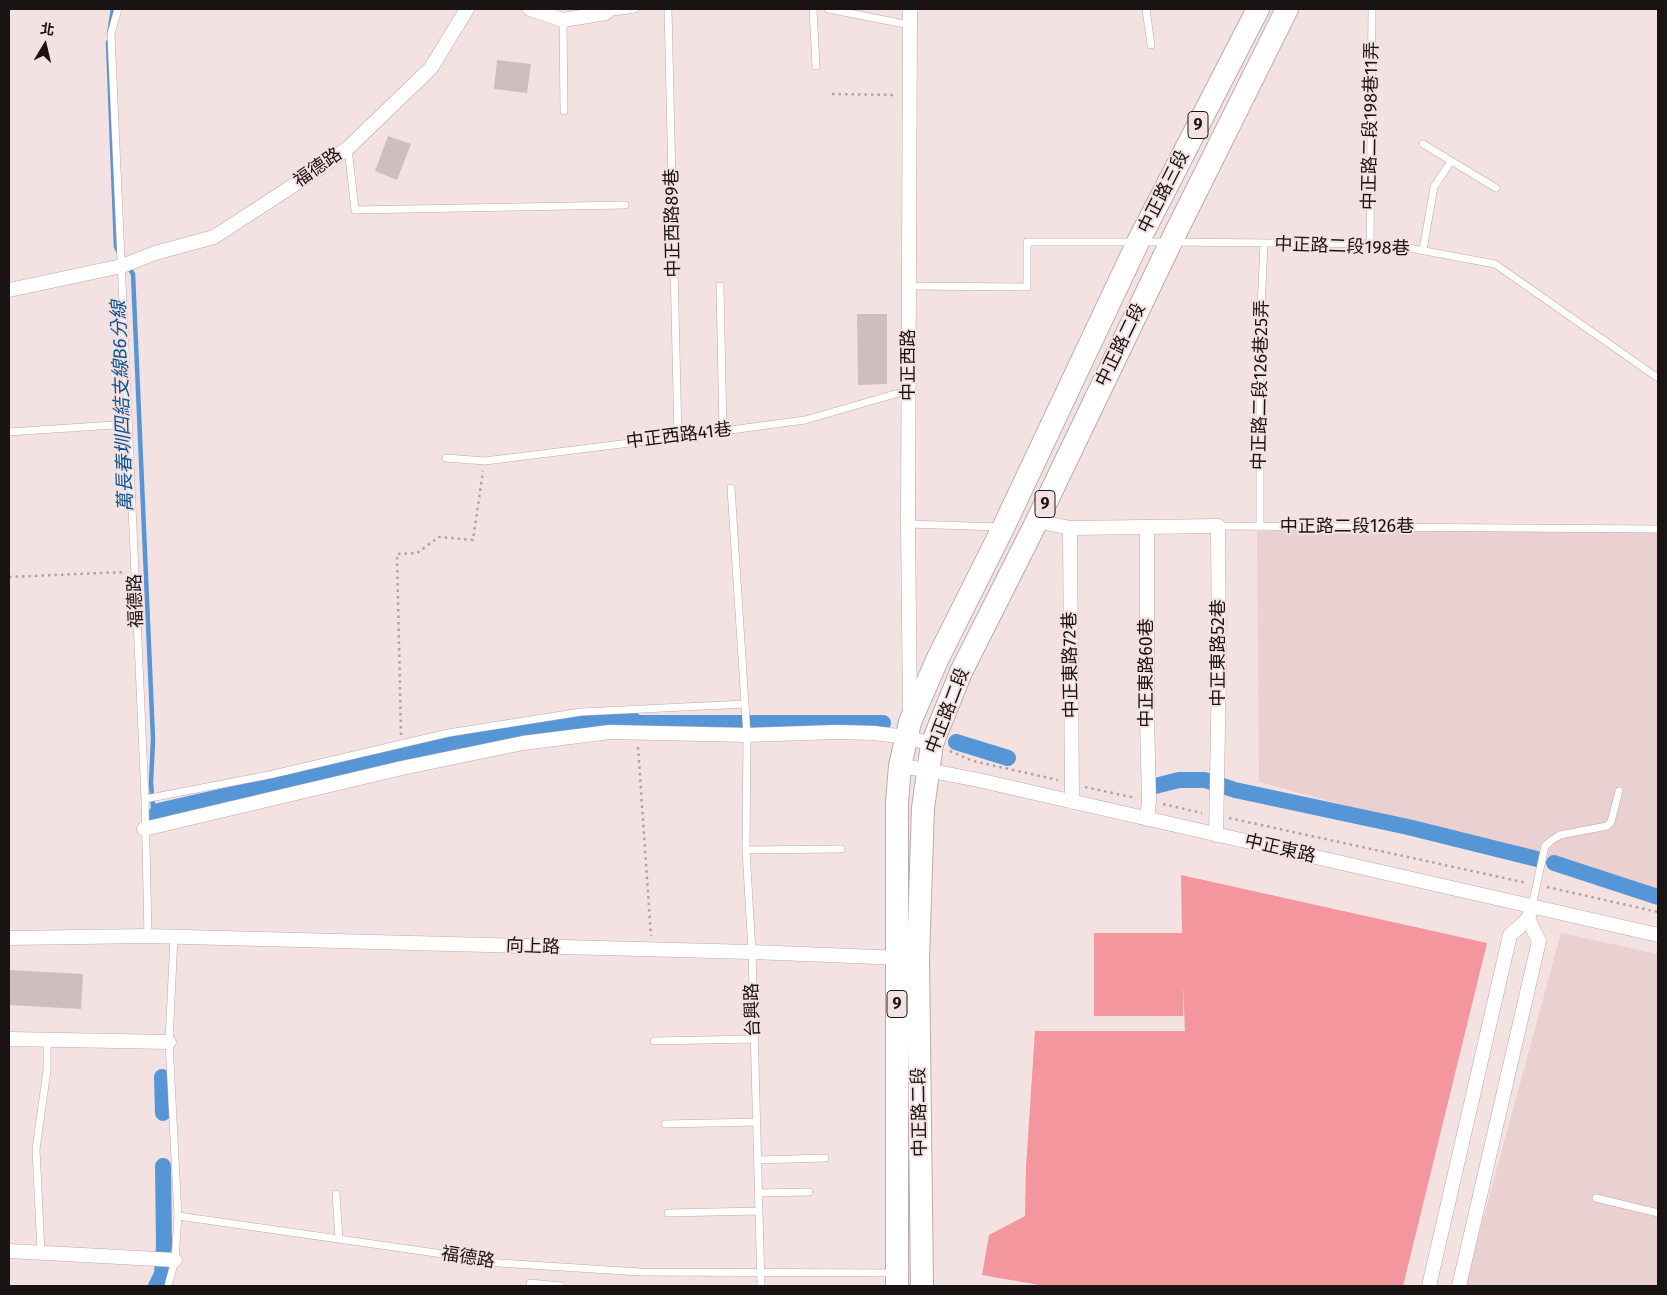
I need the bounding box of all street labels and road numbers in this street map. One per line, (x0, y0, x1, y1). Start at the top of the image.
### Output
street label: 中正路二段198巷11弄 (1359, 42, 1383, 210)
road number: 9 (1188, 112, 1208, 138)
street label: 福德路 (290, 144, 346, 192)
street label: 中正路三段 (1134, 147, 1194, 237)
street label: 中正西路89巷 (661, 168, 685, 278)
street label: 中正路二段198巷 (1274, 234, 1410, 260)
street label: 中正路二段 (1092, 300, 1150, 390)
street label: 中正路二段126巷25弄 (1249, 300, 1273, 470)
street label: 中正西路 (898, 329, 920, 401)
street label: 中正西路41巷 (625, 419, 733, 453)
road number: 9 (1035, 490, 1055, 518)
street label: 中正路二段126巷 (1280, 516, 1414, 538)
street label: 福德路 (124, 574, 148, 628)
street label: 中正東路52巷 (1208, 599, 1230, 707)
street label: 中正東路72巷 (1059, 612, 1083, 718)
street label: 中正東路60巷 (1136, 618, 1158, 728)
street label: 中正路二段 (922, 665, 974, 757)
street label: 中正東路 (1242, 830, 1318, 868)
street label: 向上路 (506, 935, 560, 959)
street label: 台興路 (741, 983, 765, 1037)
road number: 9 (887, 991, 907, 1018)
street label: 中正路二段 (908, 1067, 932, 1157)
street label: 福德路 (440, 1243, 496, 1273)

